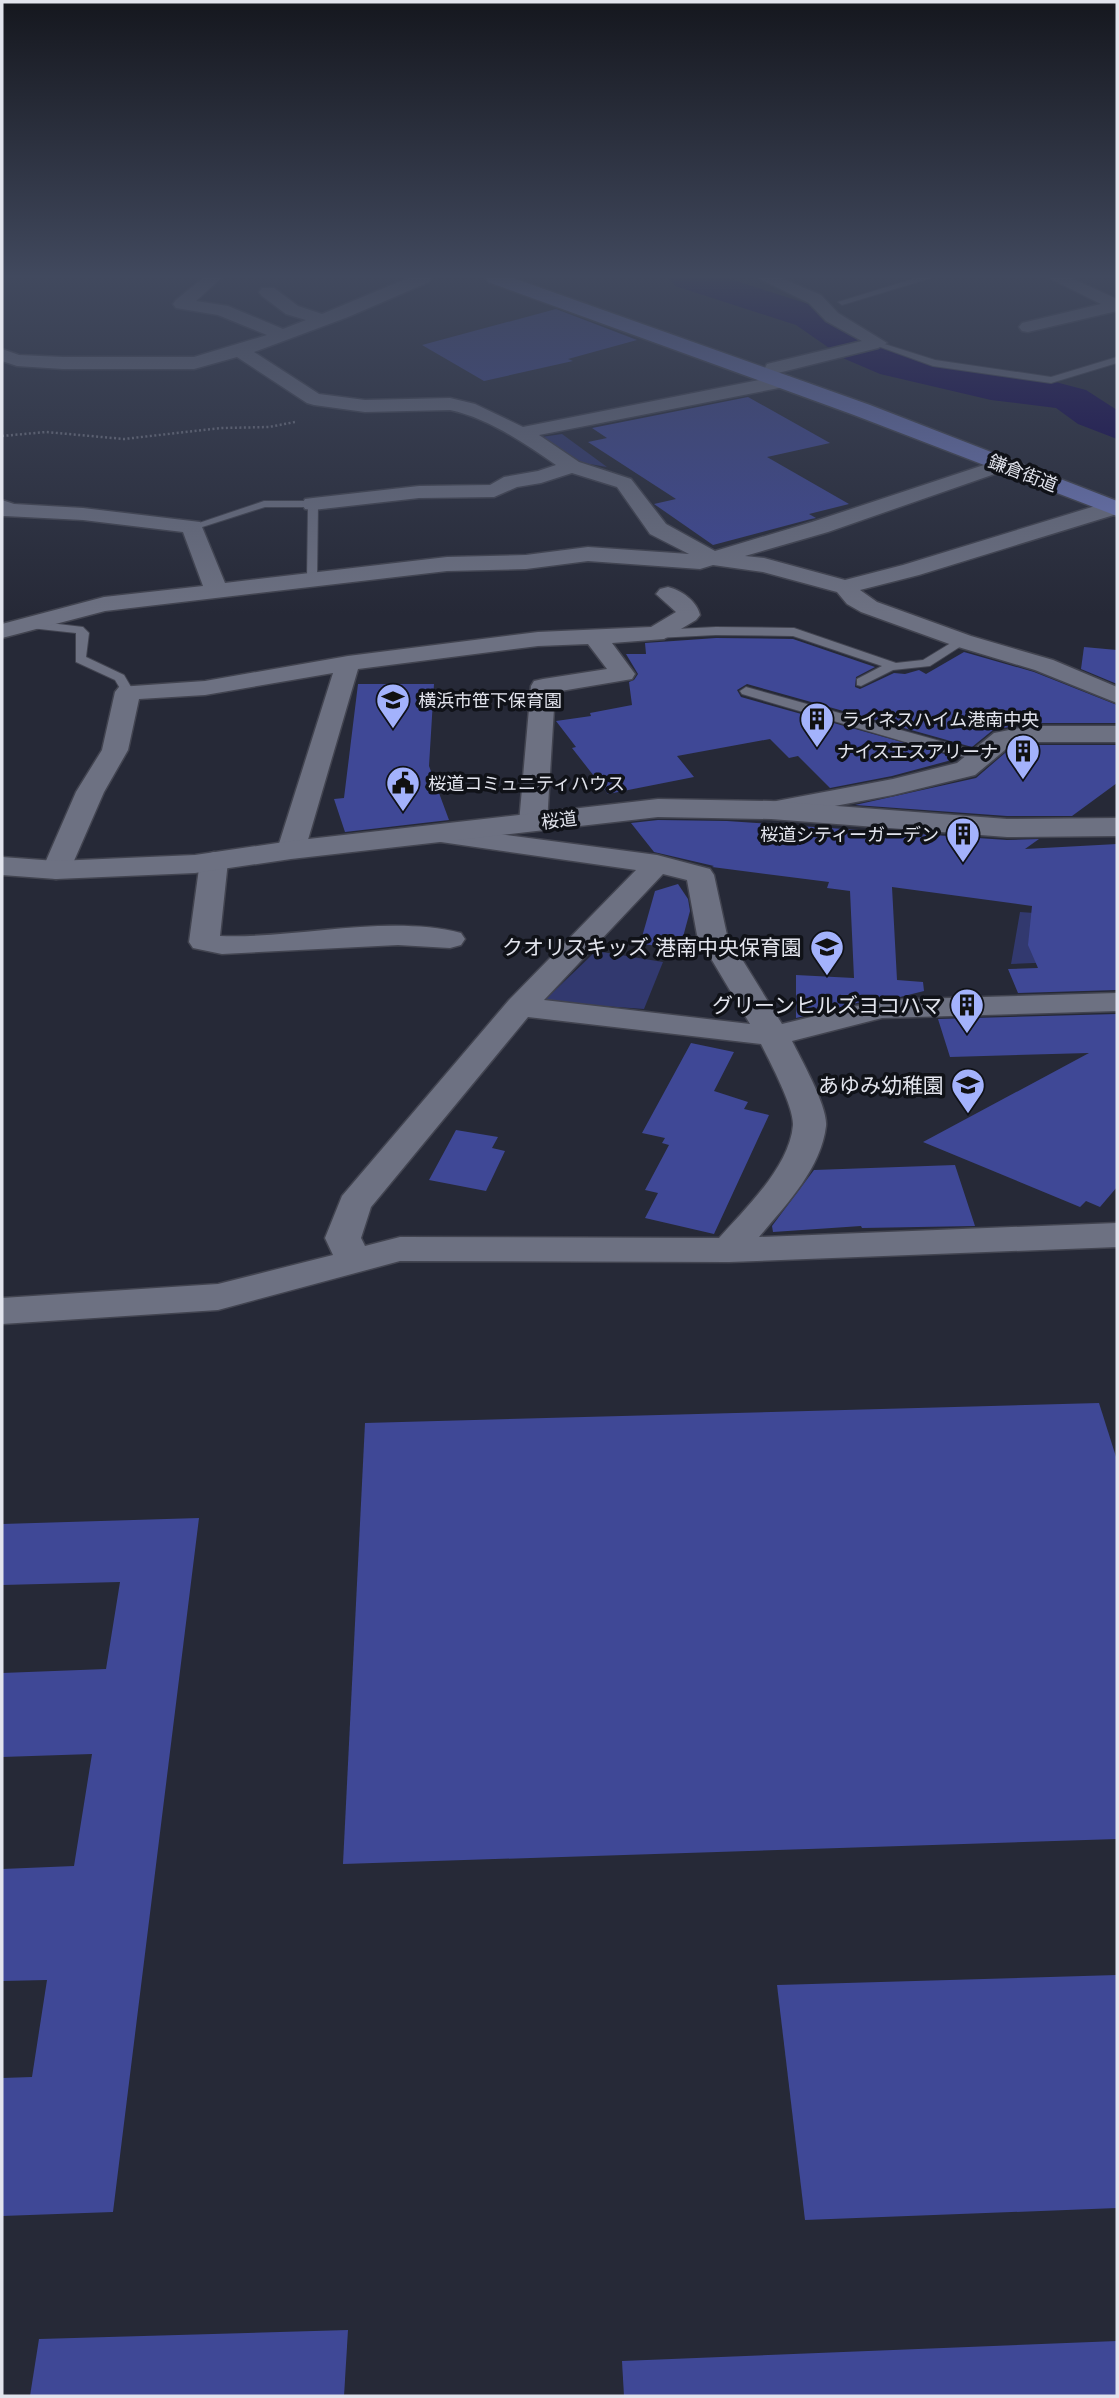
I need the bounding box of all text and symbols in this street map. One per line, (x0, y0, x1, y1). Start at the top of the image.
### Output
street label: 鎌倉街道 (986, 450, 1060, 496)
school or university icon: 横浜市笹下保育園 (374, 681, 412, 730)
place label: 横浜市笹下保育園 (418, 690, 562, 711)
building icon: ライネスハイム港南中央 (798, 700, 836, 749)
place label: ライネスハイム港南中央 (842, 709, 1039, 730)
building icon: ナイスエスアリーナ (1004, 732, 1042, 781)
place label: ナイスエスアリーナ (837, 741, 998, 762)
public building icon: 桜道コミュニティハウス (384, 764, 422, 813)
place label: 桜道コミュニティハウス (428, 773, 625, 794)
street label: 桜道 (540, 807, 578, 833)
building icon: 桜道シティーガーデン (944, 815, 982, 864)
place label: 桜道シティーガーデン (760, 824, 939, 845)
school or university icon: クオリスキッズ 港南中央保育園 (808, 928, 846, 977)
place label: クオリスキッズ 港南中央保育園 (502, 935, 802, 960)
building icon: グリーンヒルズヨコハマ (948, 986, 986, 1035)
place label: グリーンヒルズヨコハマ (712, 993, 942, 1018)
school or university icon: あゆみ幼稚園 (949, 1066, 987, 1115)
place label: あゆみ幼稚園 (818, 1073, 944, 1098)

